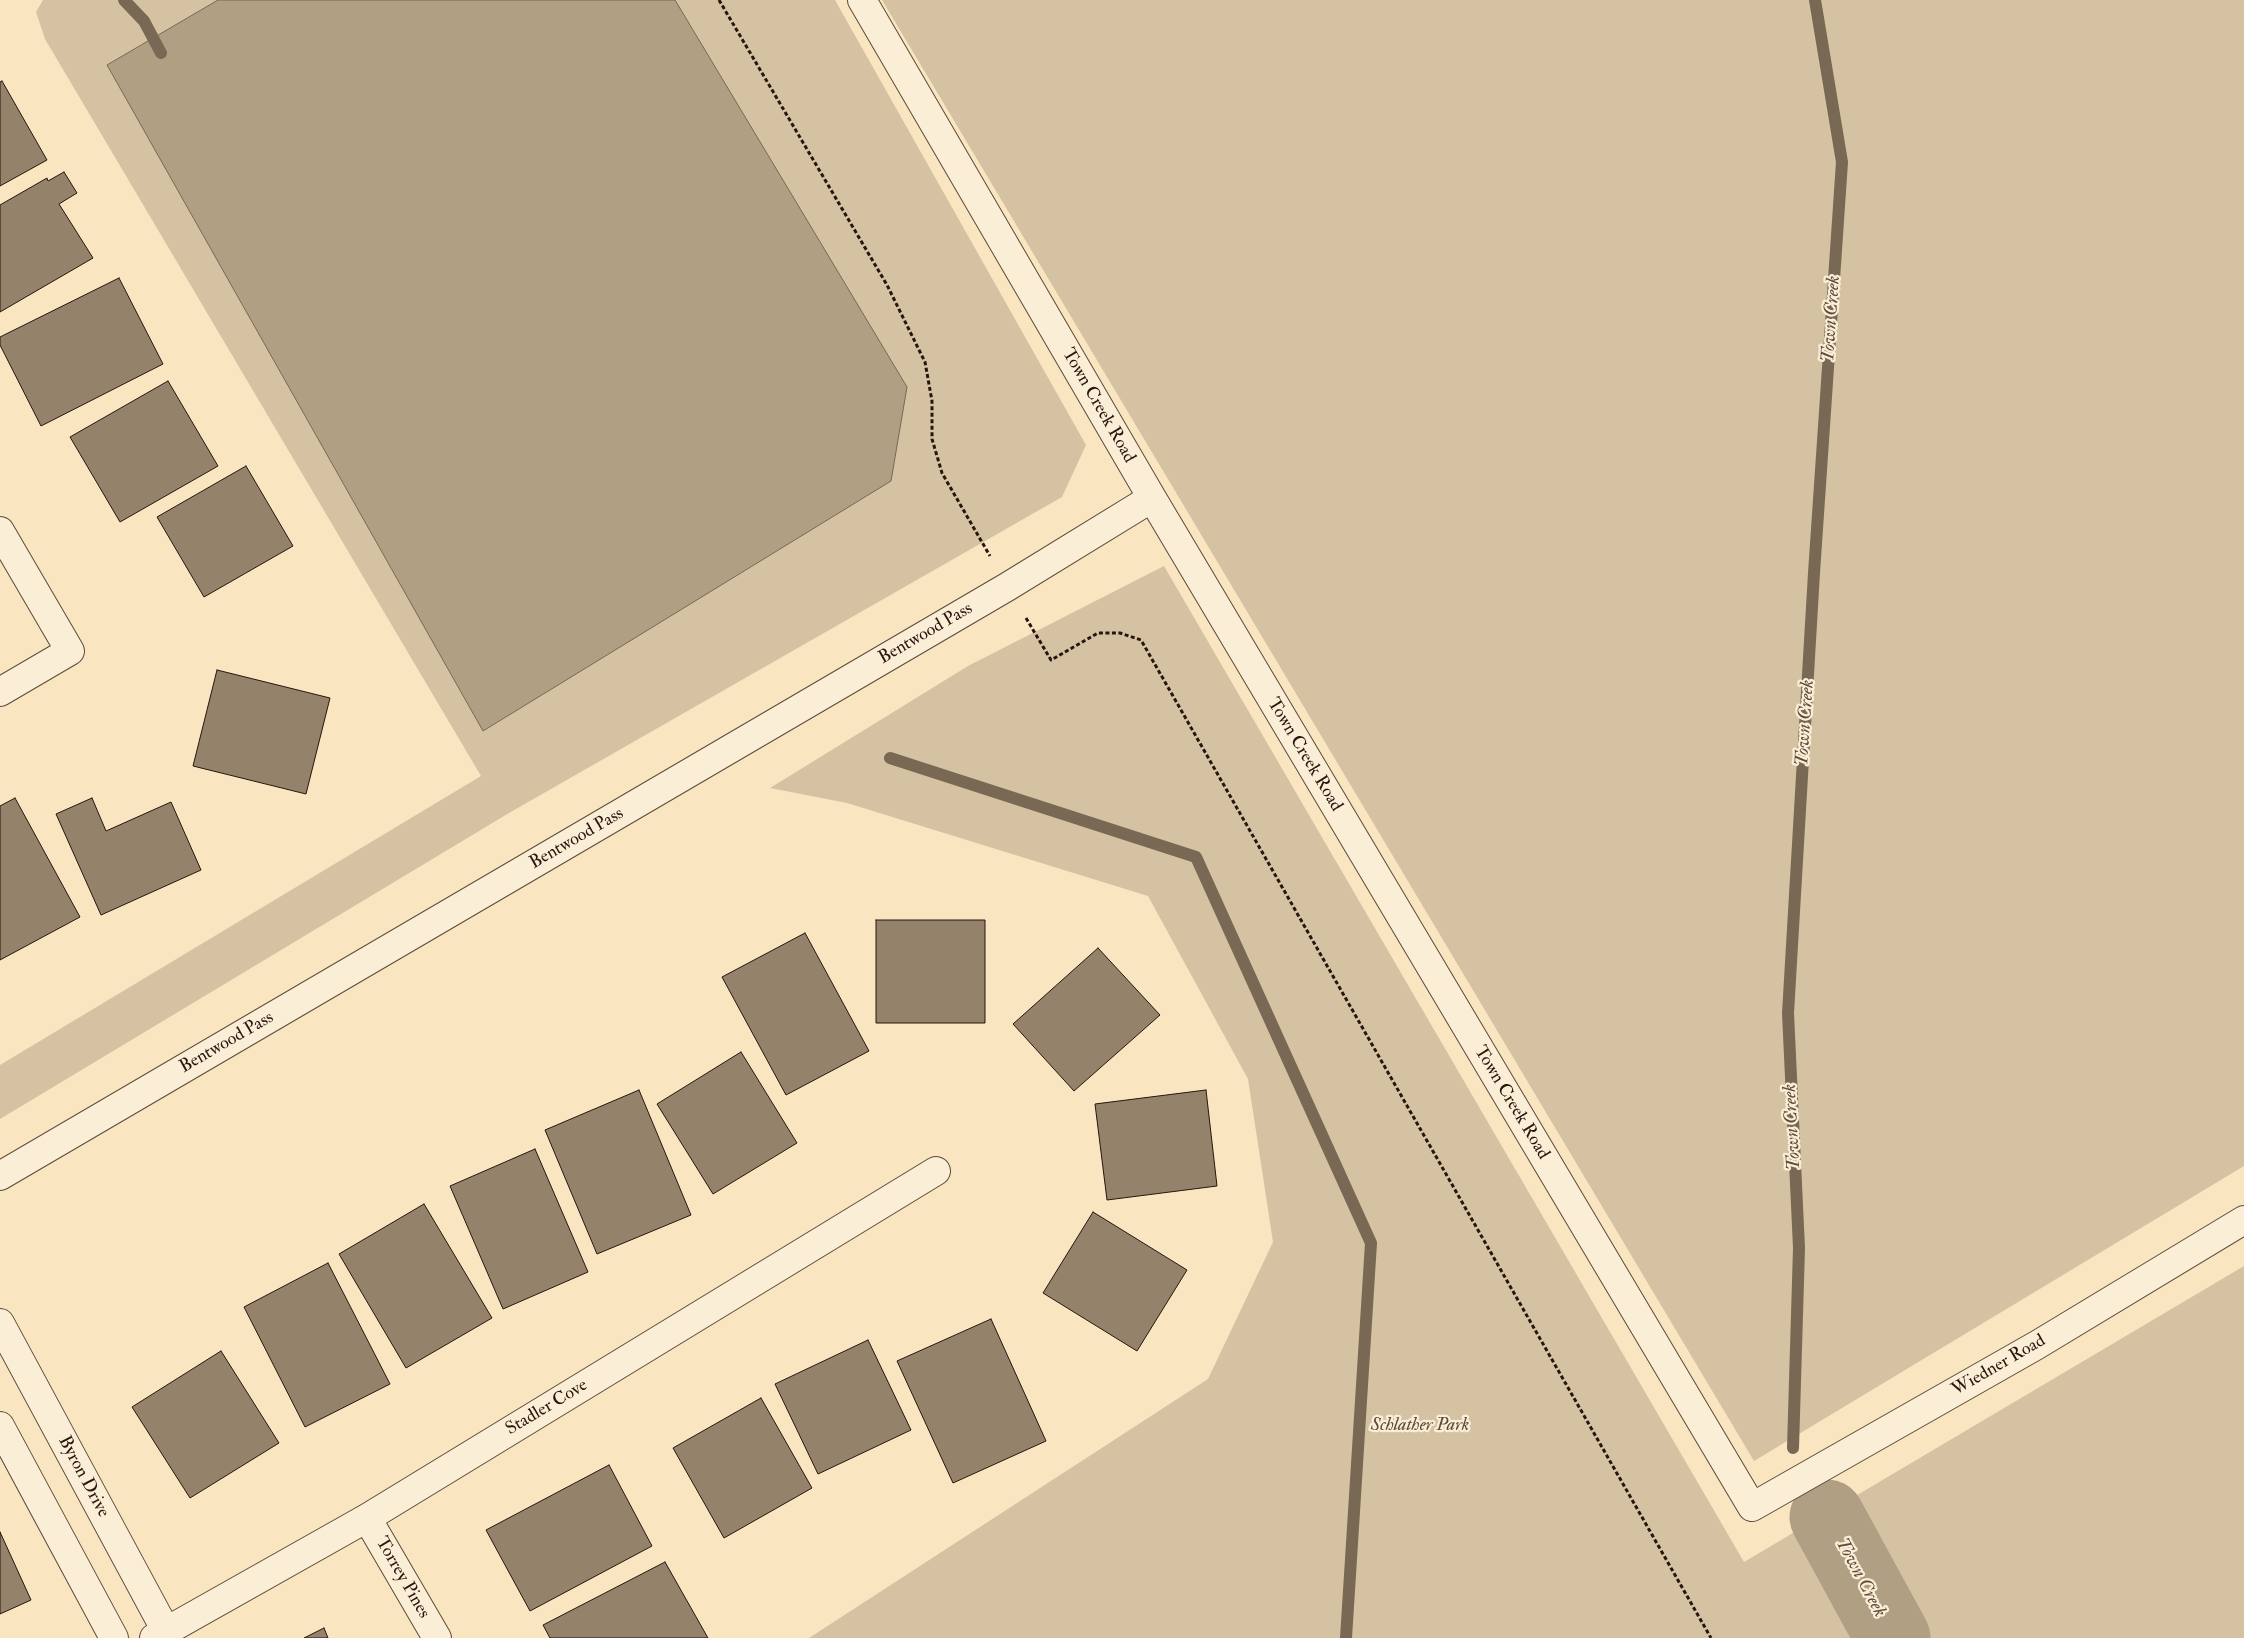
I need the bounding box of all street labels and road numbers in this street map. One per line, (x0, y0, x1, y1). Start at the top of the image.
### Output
street label: Town Creek Road (1057, 345, 1139, 467)
street label: Bentwood Pass (875, 598, 977, 670)
street label: Town Creek Road (1262, 694, 1346, 816)
street label: Bentwood Pass (526, 803, 628, 875)
street label: Bentwood Pass (176, 1007, 278, 1079)
street label: Town Creek Road (1469, 1042, 1553, 1164)
street label: Wiedner Road (1948, 1331, 2050, 1401)
street label: Stadler Cove (502, 1375, 592, 1441)
street label: Byron Drive (53, 1433, 113, 1521)
street label: Torrey Pines (370, 1533, 434, 1623)

